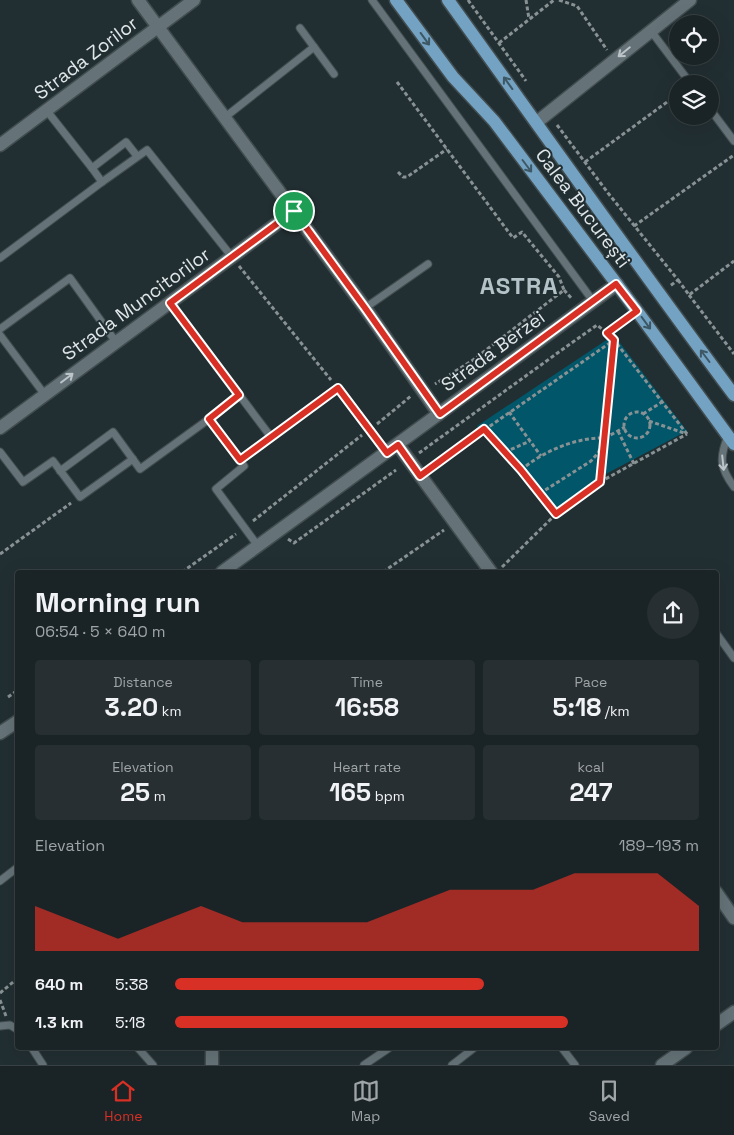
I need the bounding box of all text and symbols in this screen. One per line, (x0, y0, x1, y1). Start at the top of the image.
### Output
street label: Strada Zorilor (29, 11, 143, 105)
map controls (669, 15, 719, 125)
button: locate (669, 15, 719, 65)
one-way arrow (420, 32, 430, 46)
one-way arrow (617, 47, 631, 57)
button: layers (669, 75, 719, 125)
one-way arrow (503, 76, 513, 90)
street label: Calea București (530, 143, 636, 273)
one-way arrow (522, 159, 532, 173)
pin (273, 190, 315, 232)
icon: arrive (280, 197, 308, 225)
street label: Strada Muncitorilor (57, 242, 215, 366)
district label: ASTRA (480, 270, 558, 301)
street label: Strada Berzei (436, 305, 550, 397)
one-way arrow (640, 316, 651, 329)
one-way arrow (700, 349, 710, 363)
one-way arrow (60, 373, 74, 383)
one-way arrow (718, 454, 728, 470)
text: Morning run (35, 584, 200, 620)
button: share (647, 587, 699, 639)
text: 06:54 · 5 × 640 m (35, 621, 166, 642)
text: Distance (113, 673, 173, 691)
text: Time (351, 673, 383, 691)
text: Pace (575, 673, 607, 691)
text: 3.20 (105, 691, 158, 723)
text: 16:58 (335, 691, 399, 723)
text: 5:18 (552, 691, 601, 723)
text: km (158, 702, 181, 720)
text: /km (601, 702, 630, 720)
text: Elevation (112, 758, 174, 776)
text: Heart rate (333, 758, 401, 776)
text: kcal (577, 758, 605, 776)
text: 25 (120, 776, 150, 808)
text: 165 (329, 776, 371, 808)
text: 247 (569, 776, 613, 808)
text: m (150, 787, 166, 805)
text: bpm (371, 787, 405, 805)
text: Elevation (35, 835, 105, 856)
text: 189–193 m (619, 835, 699, 856)
text: 640 m (35, 974, 83, 995)
text: 5:38 (115, 974, 148, 995)
text: 1.3 km (35, 1012, 83, 1033)
text: 5:18 (115, 1012, 145, 1033)
tab: Home (104, 1077, 142, 1125)
tab: Map (351, 1077, 380, 1125)
tab: Saved (589, 1077, 630, 1125)

